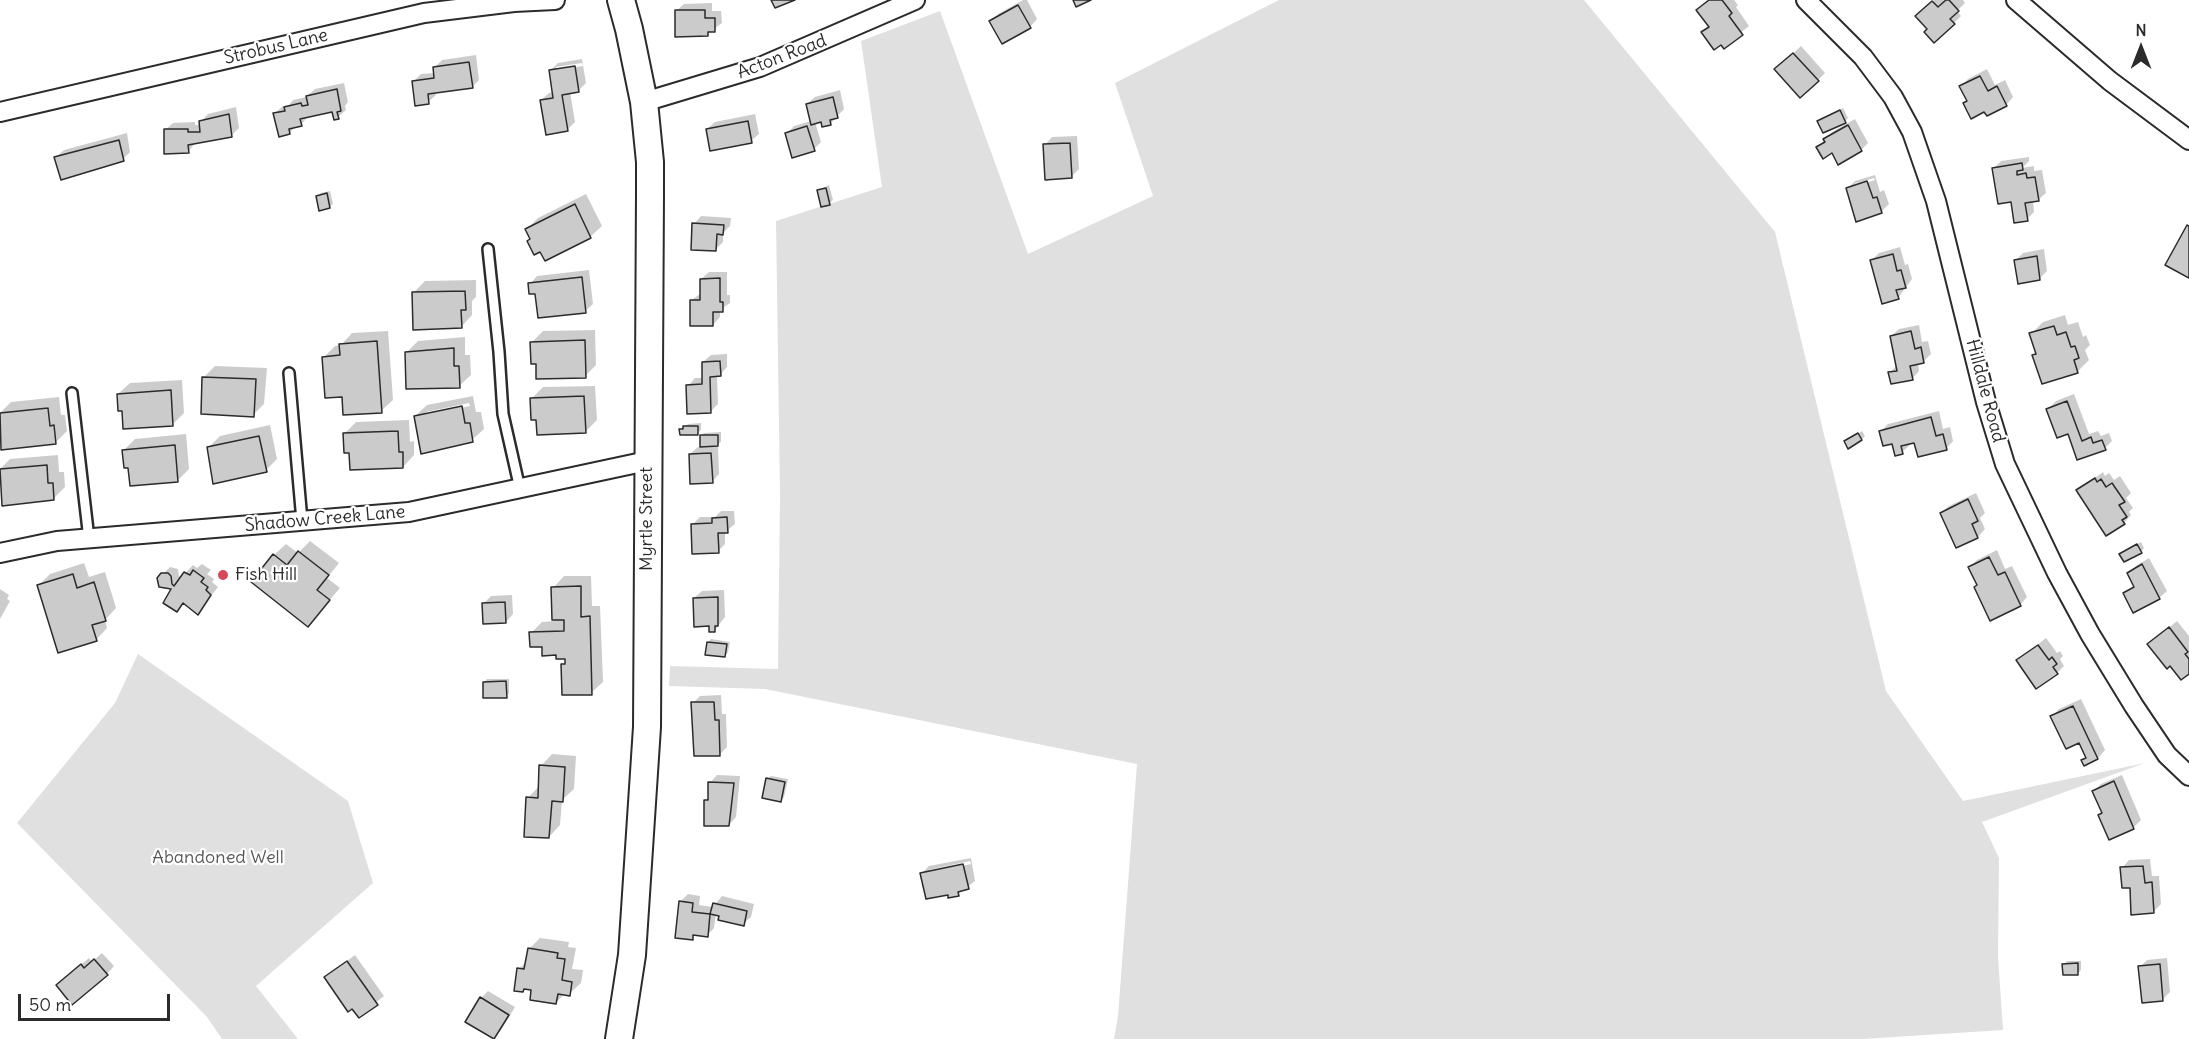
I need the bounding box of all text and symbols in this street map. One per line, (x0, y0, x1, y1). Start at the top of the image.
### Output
north arrow (2111, 18, 2171, 78)
text: N (2135, 20, 2147, 40)
street label: Strobus Lane (222, 25, 330, 69)
street label: Acton Road (734, 30, 830, 84)
street label: Hilldale Road (1961, 337, 2009, 445)
street label: Myrtle Street (636, 467, 658, 571)
street label: Shadow Creek Lane (244, 501, 406, 537)
place label: Fish Hill (235, 564, 297, 586)
marker: Fish Hill (216, 568, 230, 582)
park label: Abandoned Well (152, 847, 284, 869)
scale bar (21, 982, 172, 1020)
text: 50 m (29, 993, 71, 1016)

